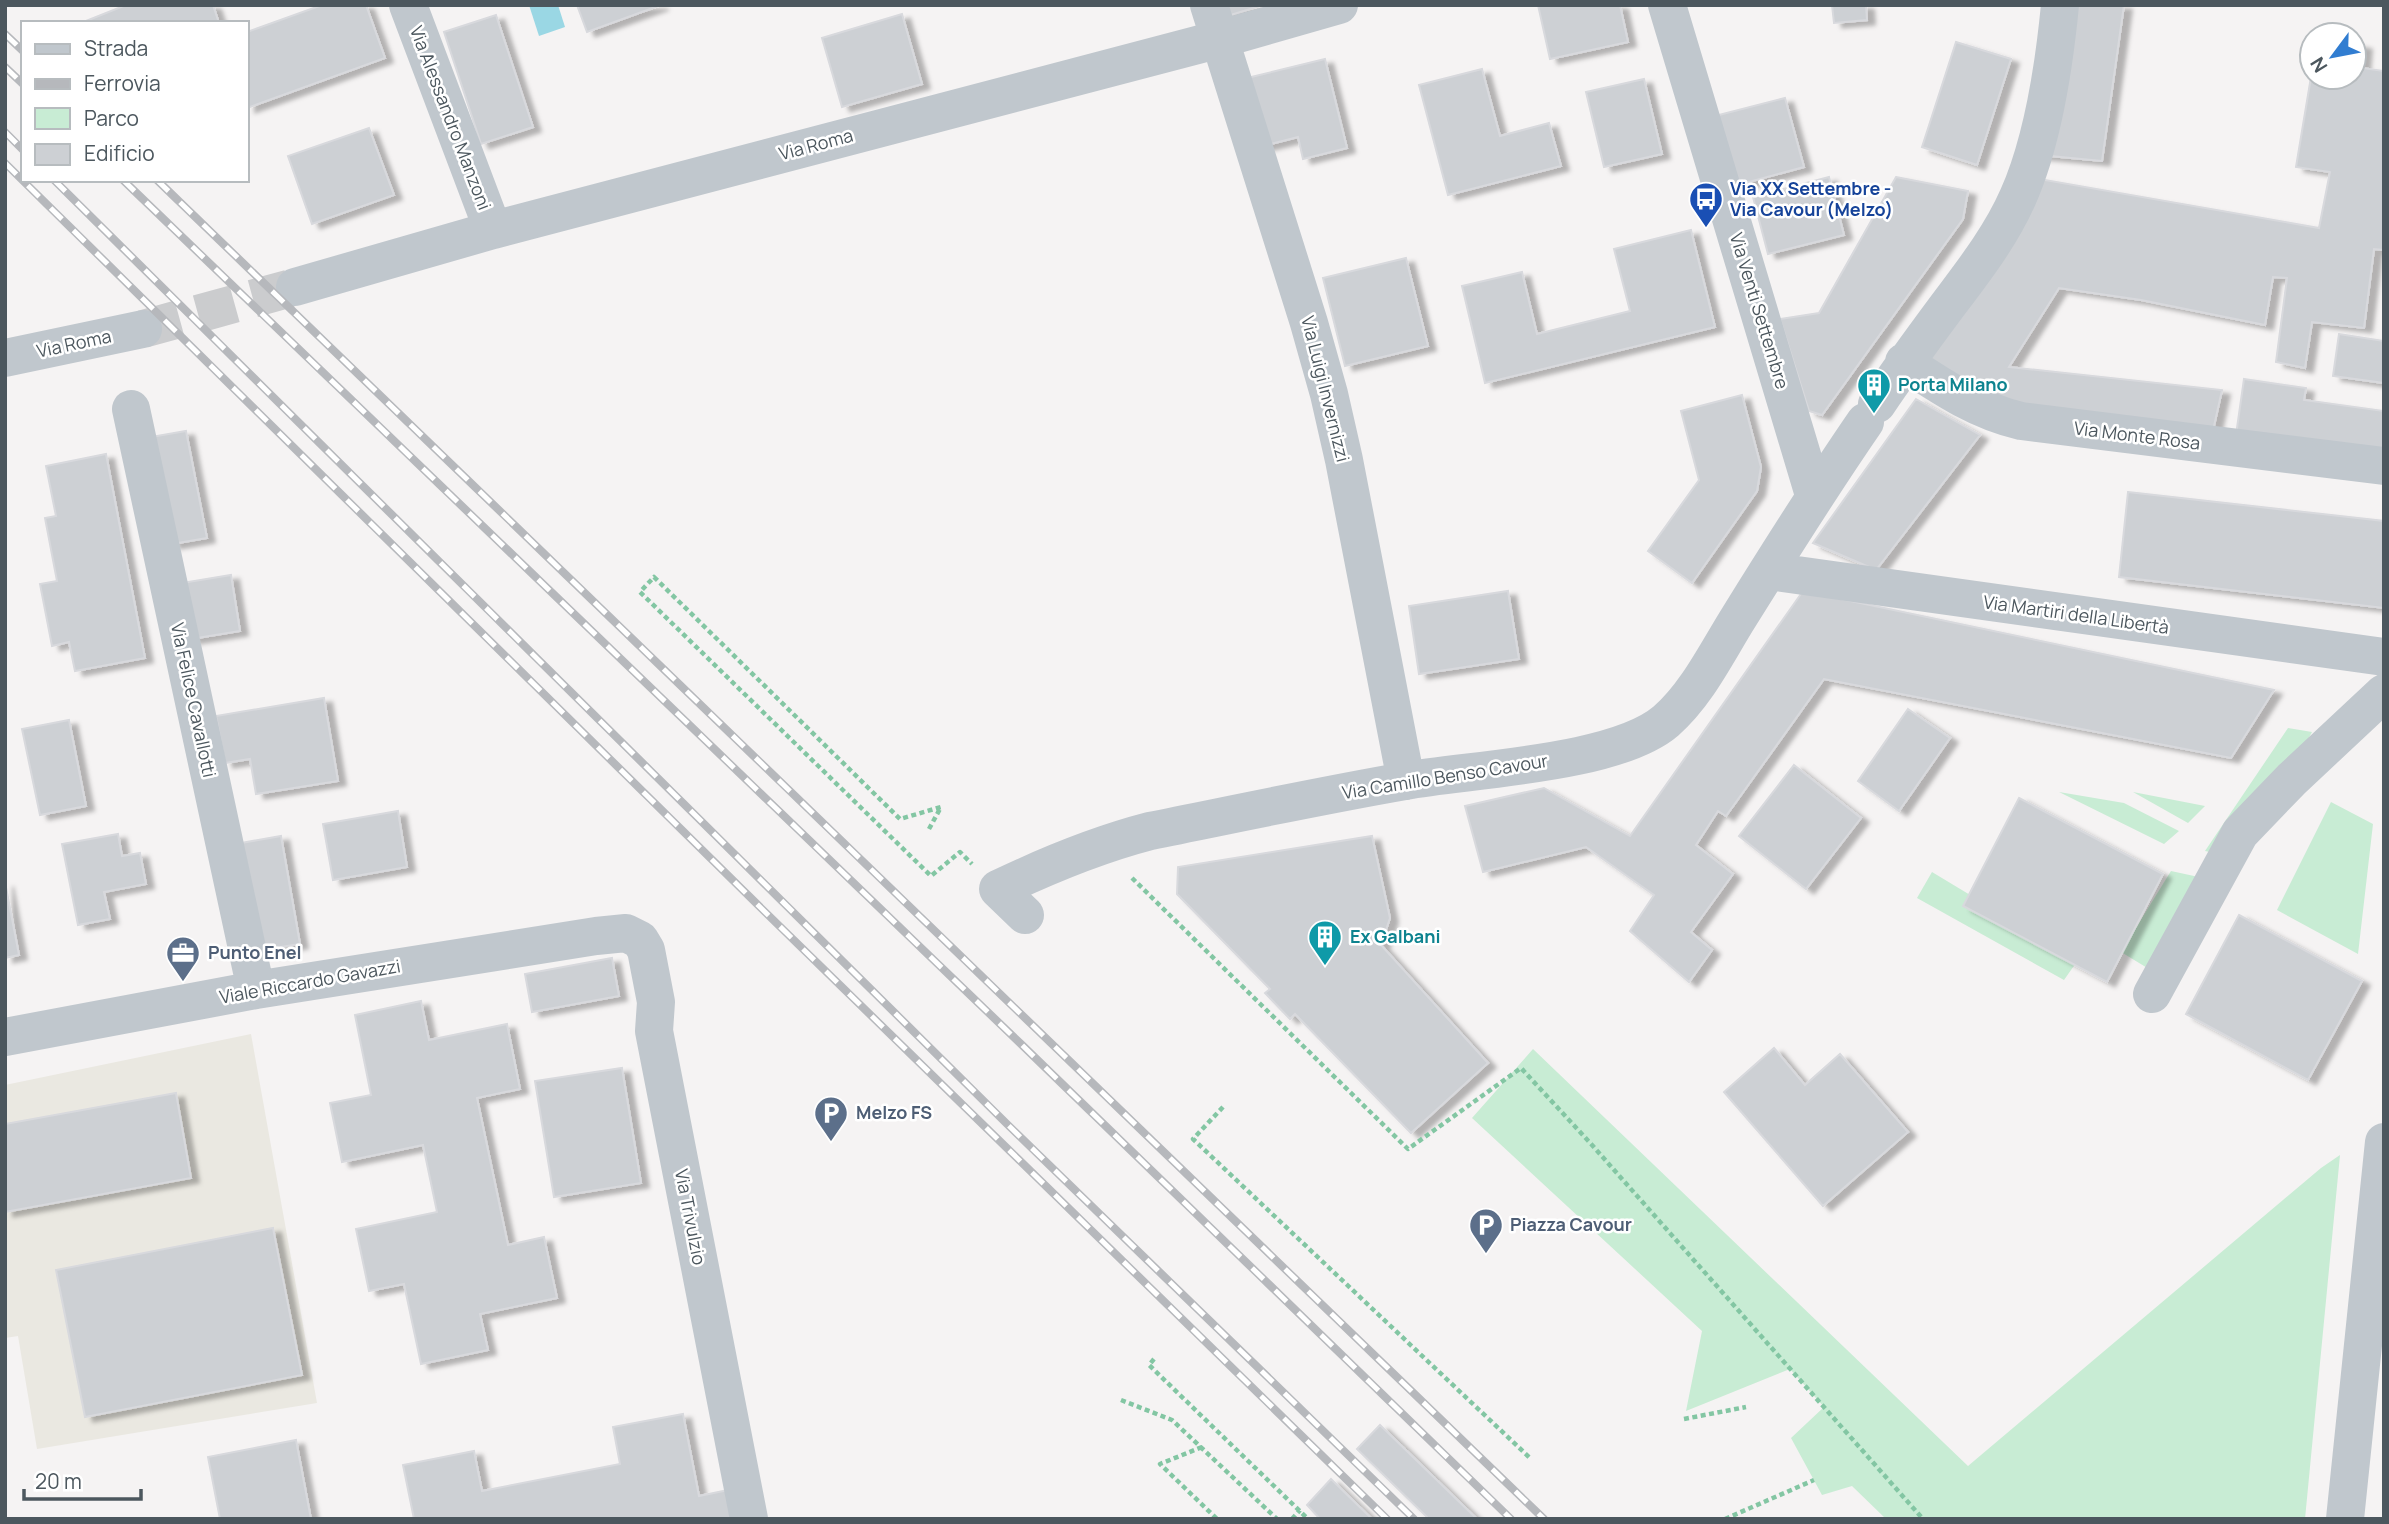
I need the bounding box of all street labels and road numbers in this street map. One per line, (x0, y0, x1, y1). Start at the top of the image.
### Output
street label: Via Alessandro Manzoni (405, 22, 497, 213)
street label: Via Roma (776, 123, 855, 165)
street label: Via Venti Settembre (1725, 230, 1795, 392)
street label: Via Luigi Invernizzi (1296, 313, 1356, 464)
street label: Via Roma (34, 323, 113, 363)
street label: Via Monte Rosa (2073, 415, 2202, 455)
street label: Via Martiri della Libertà (1982, 589, 2170, 639)
street label: Via Felice Cavallotti (166, 620, 222, 779)
street label: Via Camillo Benso Cavour (1340, 748, 1550, 804)
street label: Viale Riccardo Gavazzi (217, 953, 402, 1009)
street label: Via Trivulzio (670, 1167, 712, 1267)

